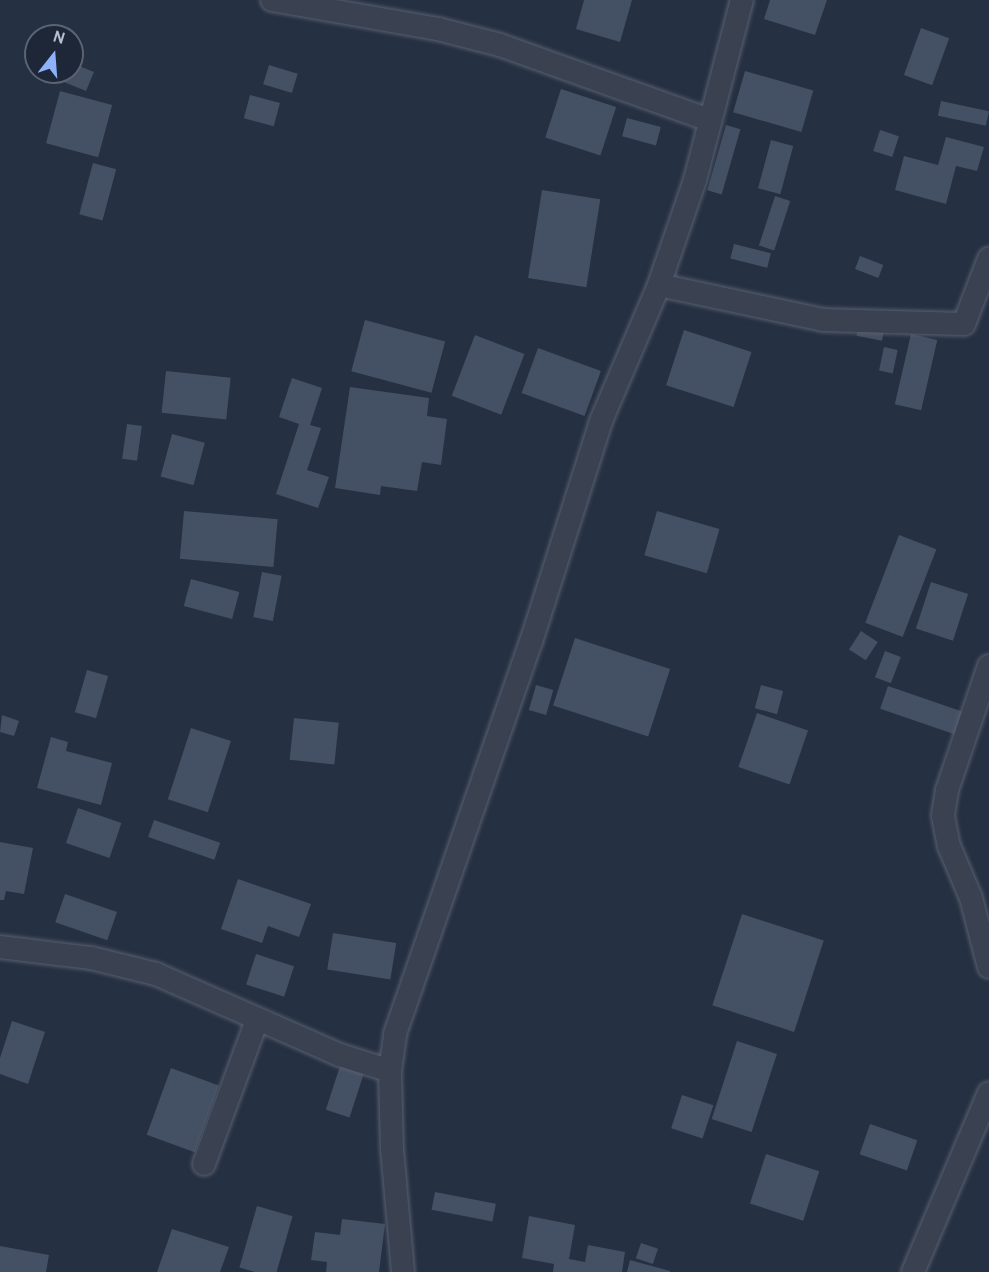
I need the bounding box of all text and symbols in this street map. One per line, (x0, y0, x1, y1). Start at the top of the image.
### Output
north arrow (24, 24, 84, 84)
text: N (50, 27, 67, 50)

